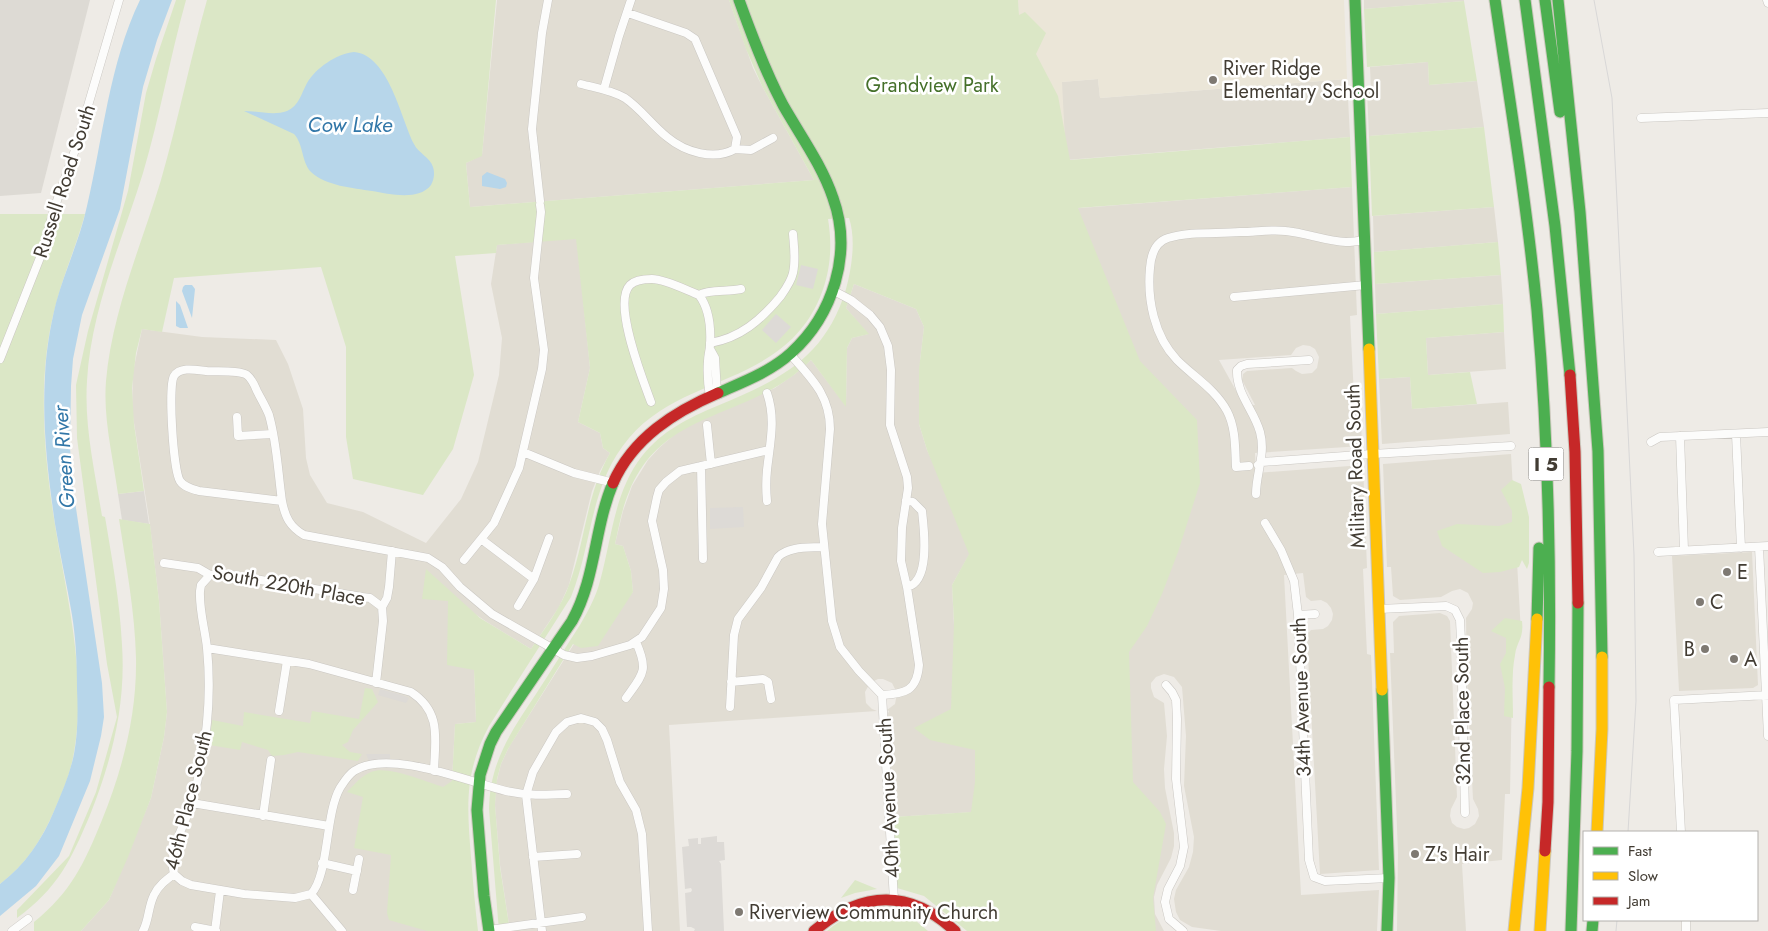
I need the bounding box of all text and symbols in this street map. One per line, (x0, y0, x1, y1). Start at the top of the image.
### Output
place label: River Ridge Elementary School (1223, 54, 1379, 106)
park label: Grandview Park (865, 71, 999, 100)
marker: River Ridge Elementary School (1207, 74, 1219, 86)
street label: Russell Road South (26, 101, 103, 262)
water label: Cow Lake (308, 110, 393, 140)
street label: Military Road South (1338, 383, 1373, 549)
water label: Green River (45, 403, 83, 510)
road number: I 5 (1528, 448, 1564, 480)
street label: South 220th Place (210, 558, 368, 613)
place label: E (1737, 558, 1748, 587)
marker: E (1721, 566, 1733, 578)
place label: C (1710, 588, 1724, 617)
marker: C (1694, 596, 1706, 608)
street label: 34th Avenue South (1284, 617, 1319, 777)
place label: B (1684, 635, 1695, 664)
street label: 32nd Place South (1447, 636, 1478, 786)
marker: B (1699, 643, 1711, 655)
place label: A (1744, 645, 1758, 674)
marker: A (1728, 653, 1740, 665)
street label: 40th Avenue South (870, 717, 907, 879)
street label: 46th Place South (157, 727, 220, 873)
legend (1583, 831, 1758, 921)
place label: Z's Hair (1425, 840, 1490, 869)
text: Fast (1628, 840, 1652, 862)
marker: Z's Hair (1409, 848, 1421, 860)
text: Slow (1628, 865, 1659, 887)
text: Jam (1626, 890, 1651, 912)
place label: Riverview Community Church (749, 898, 998, 927)
marker: Riverview Community Church (733, 906, 745, 918)

